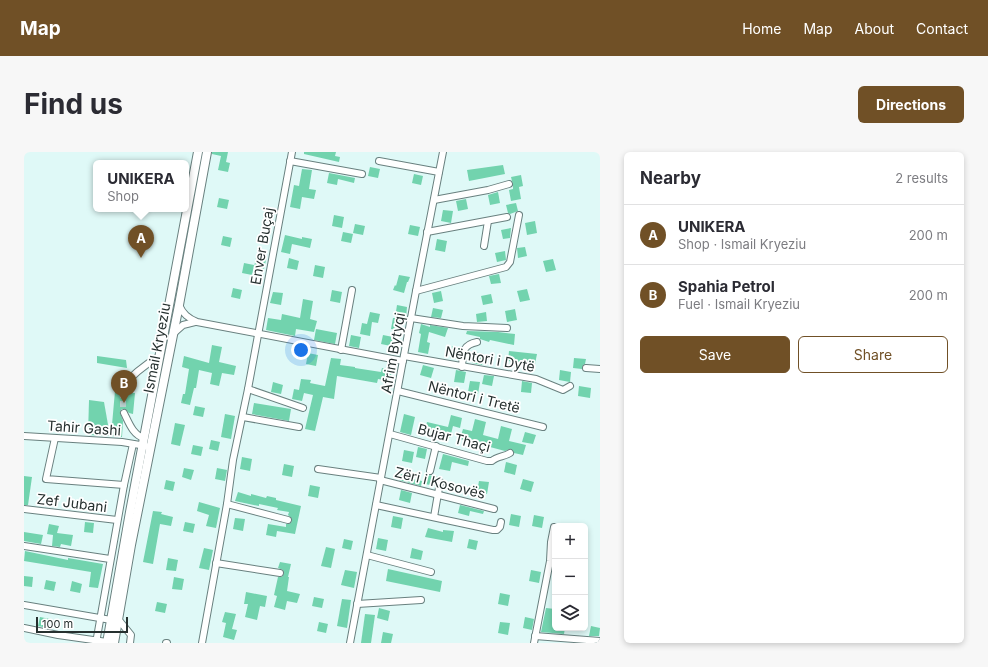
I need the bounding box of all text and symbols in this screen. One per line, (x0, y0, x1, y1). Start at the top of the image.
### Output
text: Map (20, 17, 61, 40)
text: Home (742, 20, 781, 37)
text: Map (803, 20, 833, 37)
text: About (855, 20, 894, 37)
text: Contact (916, 20, 968, 37)
button: Directions (858, 86, 964, 123)
text: Find us (24, 87, 123, 121)
popup (93, 160, 189, 212)
text: Nearby (640, 168, 701, 188)
text: UNIKERA (107, 169, 175, 188)
text: 2 results (895, 170, 948, 186)
text: Shop (107, 188, 139, 204)
street label: Enver Buçaj (246, 206, 277, 286)
text: UNIKERA (678, 217, 746, 236)
pin: A (128, 225, 154, 258)
text: A (648, 227, 658, 243)
text: 200 m (909, 227, 948, 243)
text: Shop · Ismail Kryeziu (678, 236, 806, 252)
text: Spahia Petrol (678, 277, 775, 296)
text: B (649, 287, 657, 303)
text: 200 m (909, 287, 948, 303)
text: Fuel · Ismail Kryeziu (678, 296, 800, 312)
street label: Ismail Kryeziu (139, 301, 174, 395)
street label: Afrim Bytyqi (377, 311, 408, 395)
button: Save (640, 336, 790, 373)
button: Share (798, 336, 948, 373)
your location (291, 340, 311, 360)
street label: Nëntori i Dytë (444, 342, 536, 375)
pin: B (111, 370, 137, 403)
street label: Nëntori i Tretë (426, 377, 522, 416)
street label: Tahir Gashi (46, 416, 122, 439)
street label: Bujar Thaçi (416, 420, 492, 455)
street label: Zëri i Kosovës (393, 463, 487, 502)
street label: Zef Jubani (36, 490, 108, 515)
map controls (552, 523, 588, 631)
button: + (552, 523, 588, 559)
button: − (552, 559, 588, 595)
button: layers (552, 595, 588, 631)
scale bar (36, 615, 128, 634)
text: 100 m (42, 617, 73, 631)

